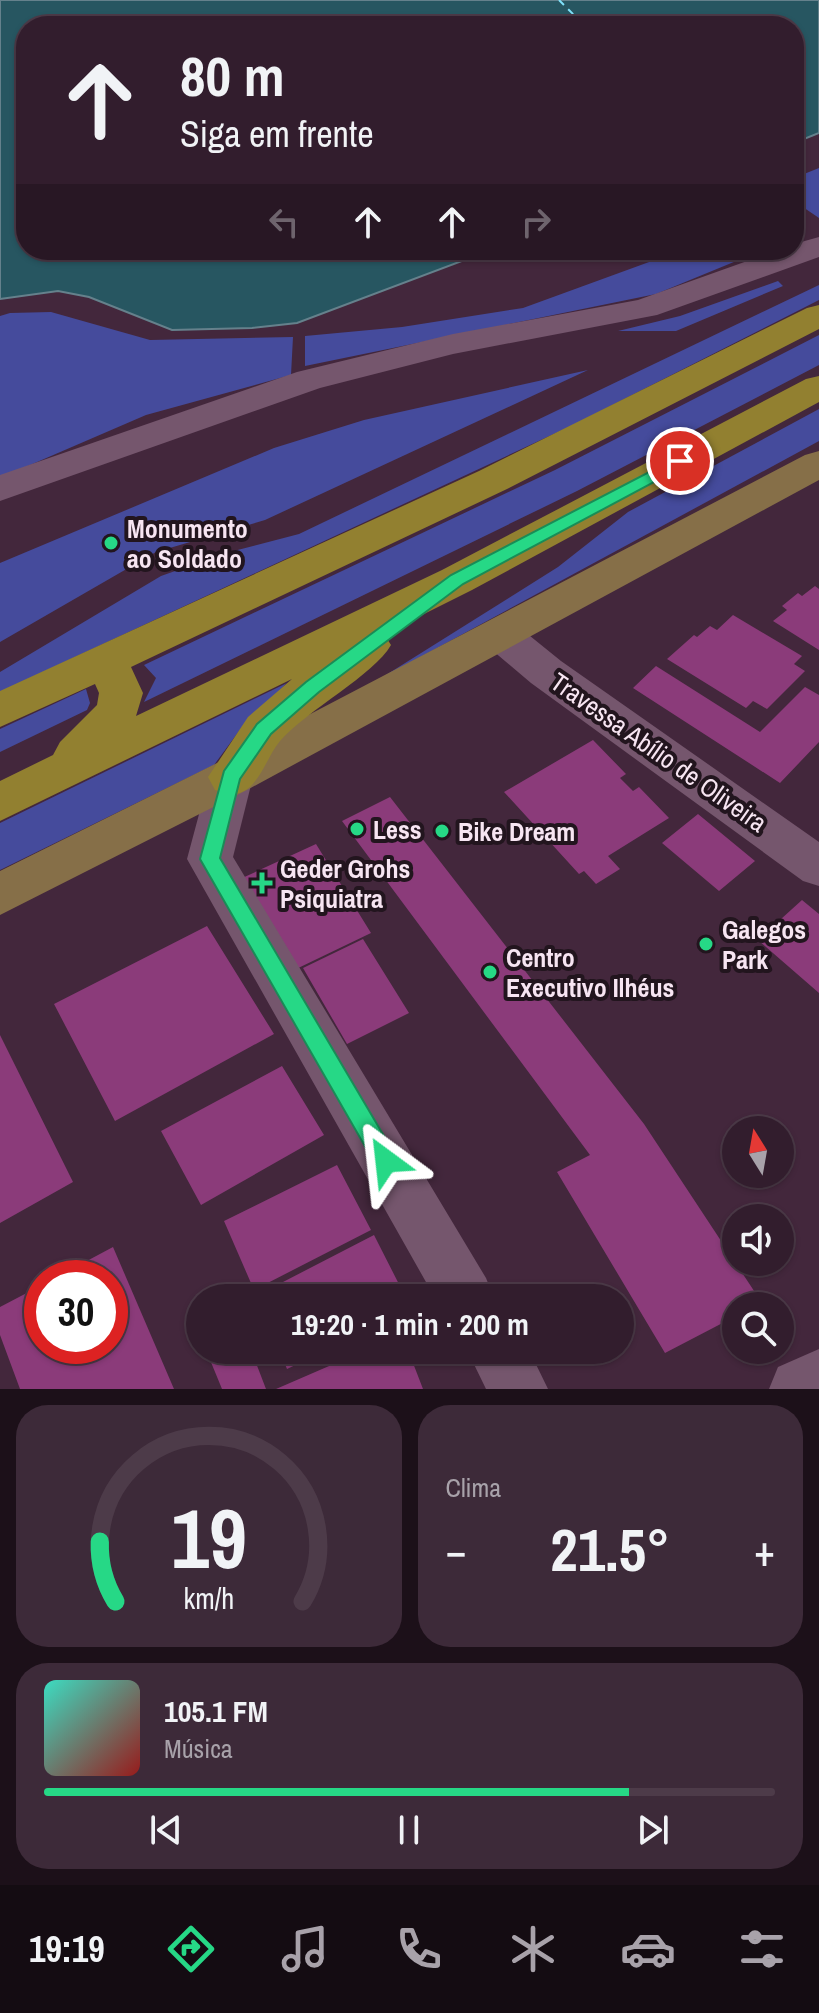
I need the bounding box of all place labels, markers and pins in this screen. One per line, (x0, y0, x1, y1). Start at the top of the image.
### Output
pin (646, 427, 714, 495)
place label: Monumento ao Soldado (127, 511, 248, 576)
marker: Monumento ao Soldado (102, 534, 120, 552)
place label: Less (373, 812, 422, 847)
place label: Bike Dream (458, 814, 575, 849)
marker: Less (348, 820, 366, 838)
marker: Bike Dream (433, 822, 451, 840)
place label: Geder Grohs Psiquiatra (280, 851, 410, 916)
marker: Geder Grohs Psiquiatra (251, 872, 273, 894)
place label: Galegos Park (722, 912, 806, 977)
marker: Galegos Park (697, 935, 715, 953)
place label: Centro Executivo Ilhéus (506, 940, 674, 1005)
marker: Centro Executivo Ilhéus (481, 963, 499, 981)

